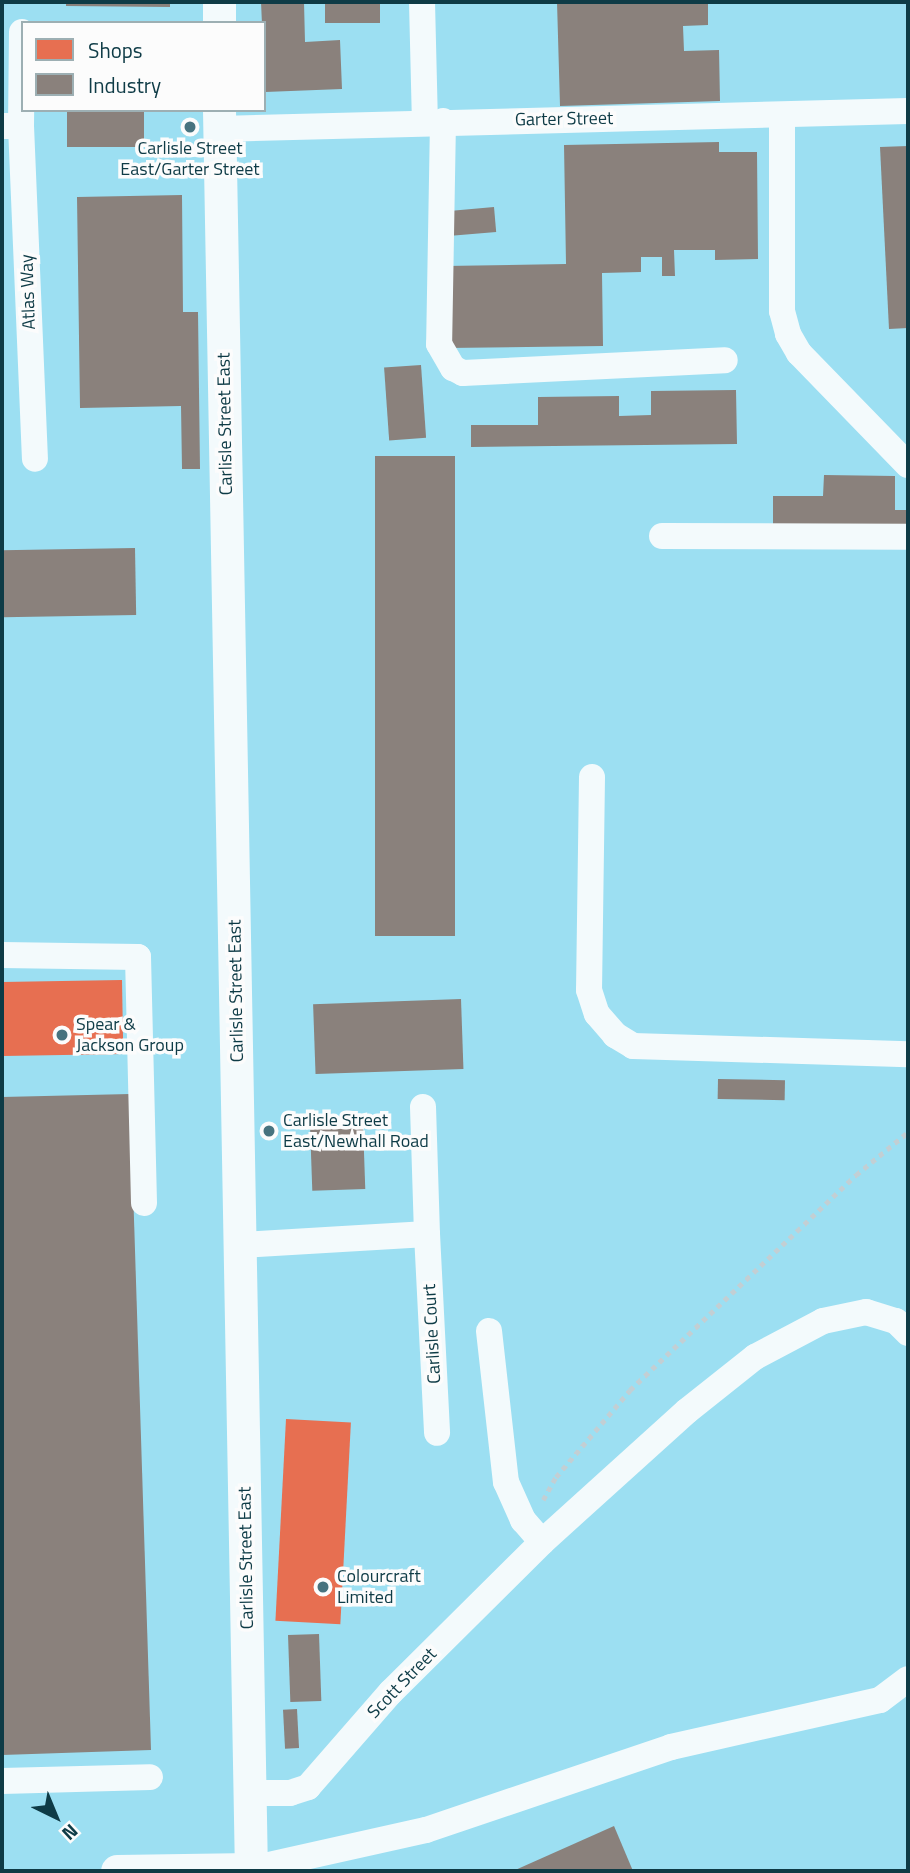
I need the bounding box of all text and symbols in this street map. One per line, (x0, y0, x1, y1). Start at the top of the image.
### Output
legend (21, 21, 266, 112)
text: Shops (88, 34, 143, 66)
text: Industry (88, 69, 161, 101)
street label: Garter Street (515, 107, 613, 131)
marker: Carlisle Street East/Garter Street (182, 119, 198, 135)
place label: Carlisle Street East/Garter Street (120, 138, 260, 180)
street label: Atlas Way (16, 254, 40, 330)
street label: Carlisle Street East (213, 352, 237, 496)
street label: Carlisle Street East (224, 919, 248, 1063)
place label: Spear & Jackson Group (76, 1014, 184, 1056)
marker: Spear & Jackson Group (54, 1027, 70, 1043)
place label: Carlisle Street East/Newhall Road (283, 1110, 429, 1152)
marker: Carlisle Street East/Newhall Road (261, 1123, 277, 1139)
street label: Carlisle Court (419, 1284, 445, 1384)
street label: Carlisle Street East (234, 1486, 258, 1630)
place label: Colourcraft Limited (337, 1566, 421, 1608)
marker: Colourcraft Limited (315, 1579, 331, 1595)
street label: Scott Street (363, 1643, 441, 1723)
north arrow (21, 1782, 91, 1852)
text: N (56, 1818, 85, 1848)

